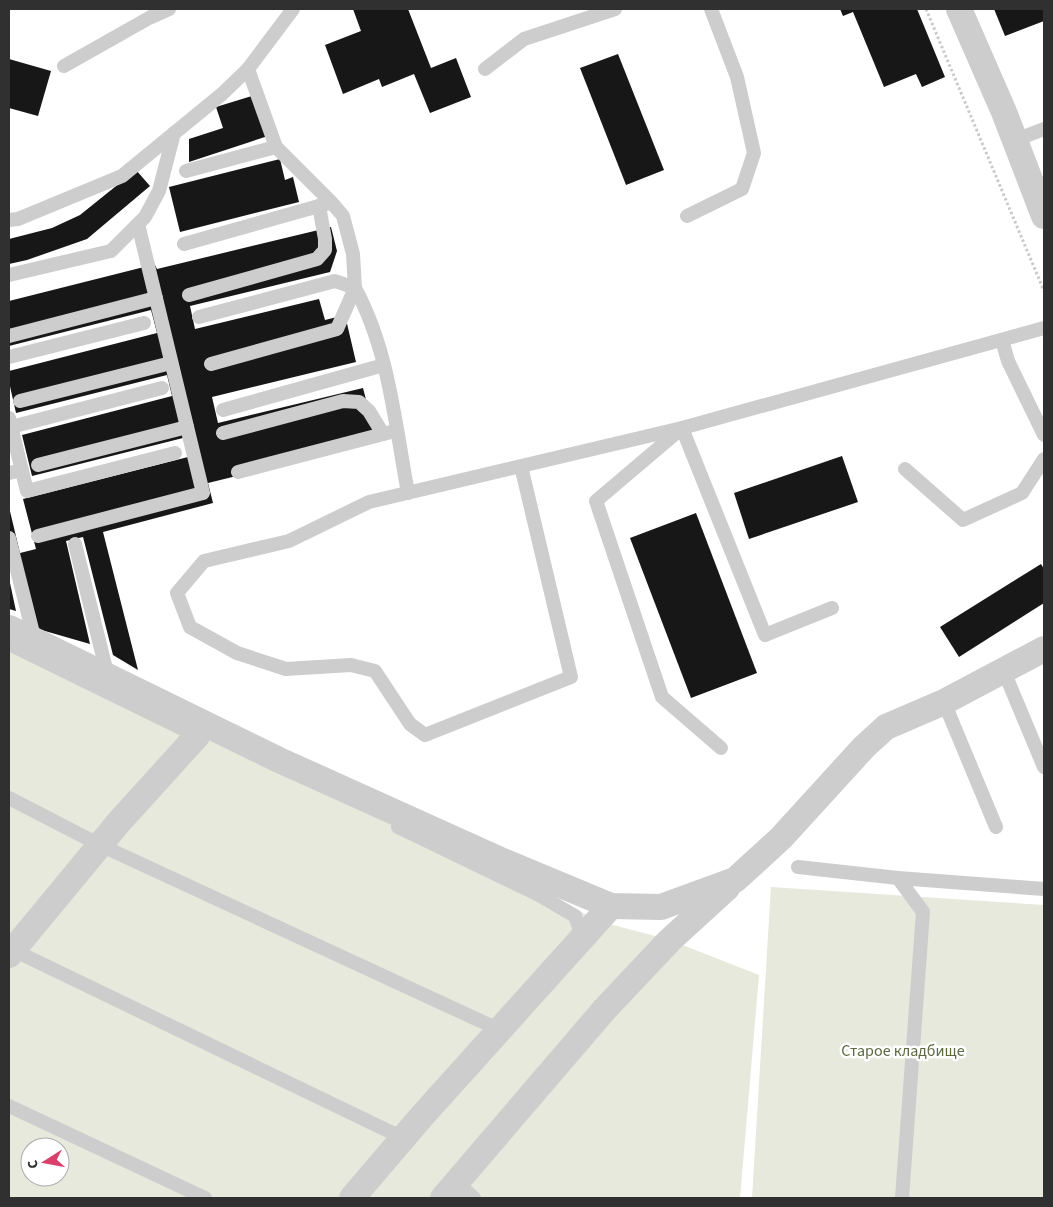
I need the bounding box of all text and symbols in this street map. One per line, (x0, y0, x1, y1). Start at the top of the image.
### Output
park label: Старое кладбище (841, 1040, 965, 1062)
north arrow (20, 1137, 70, 1187)
text: С (23, 1158, 44, 1170)

